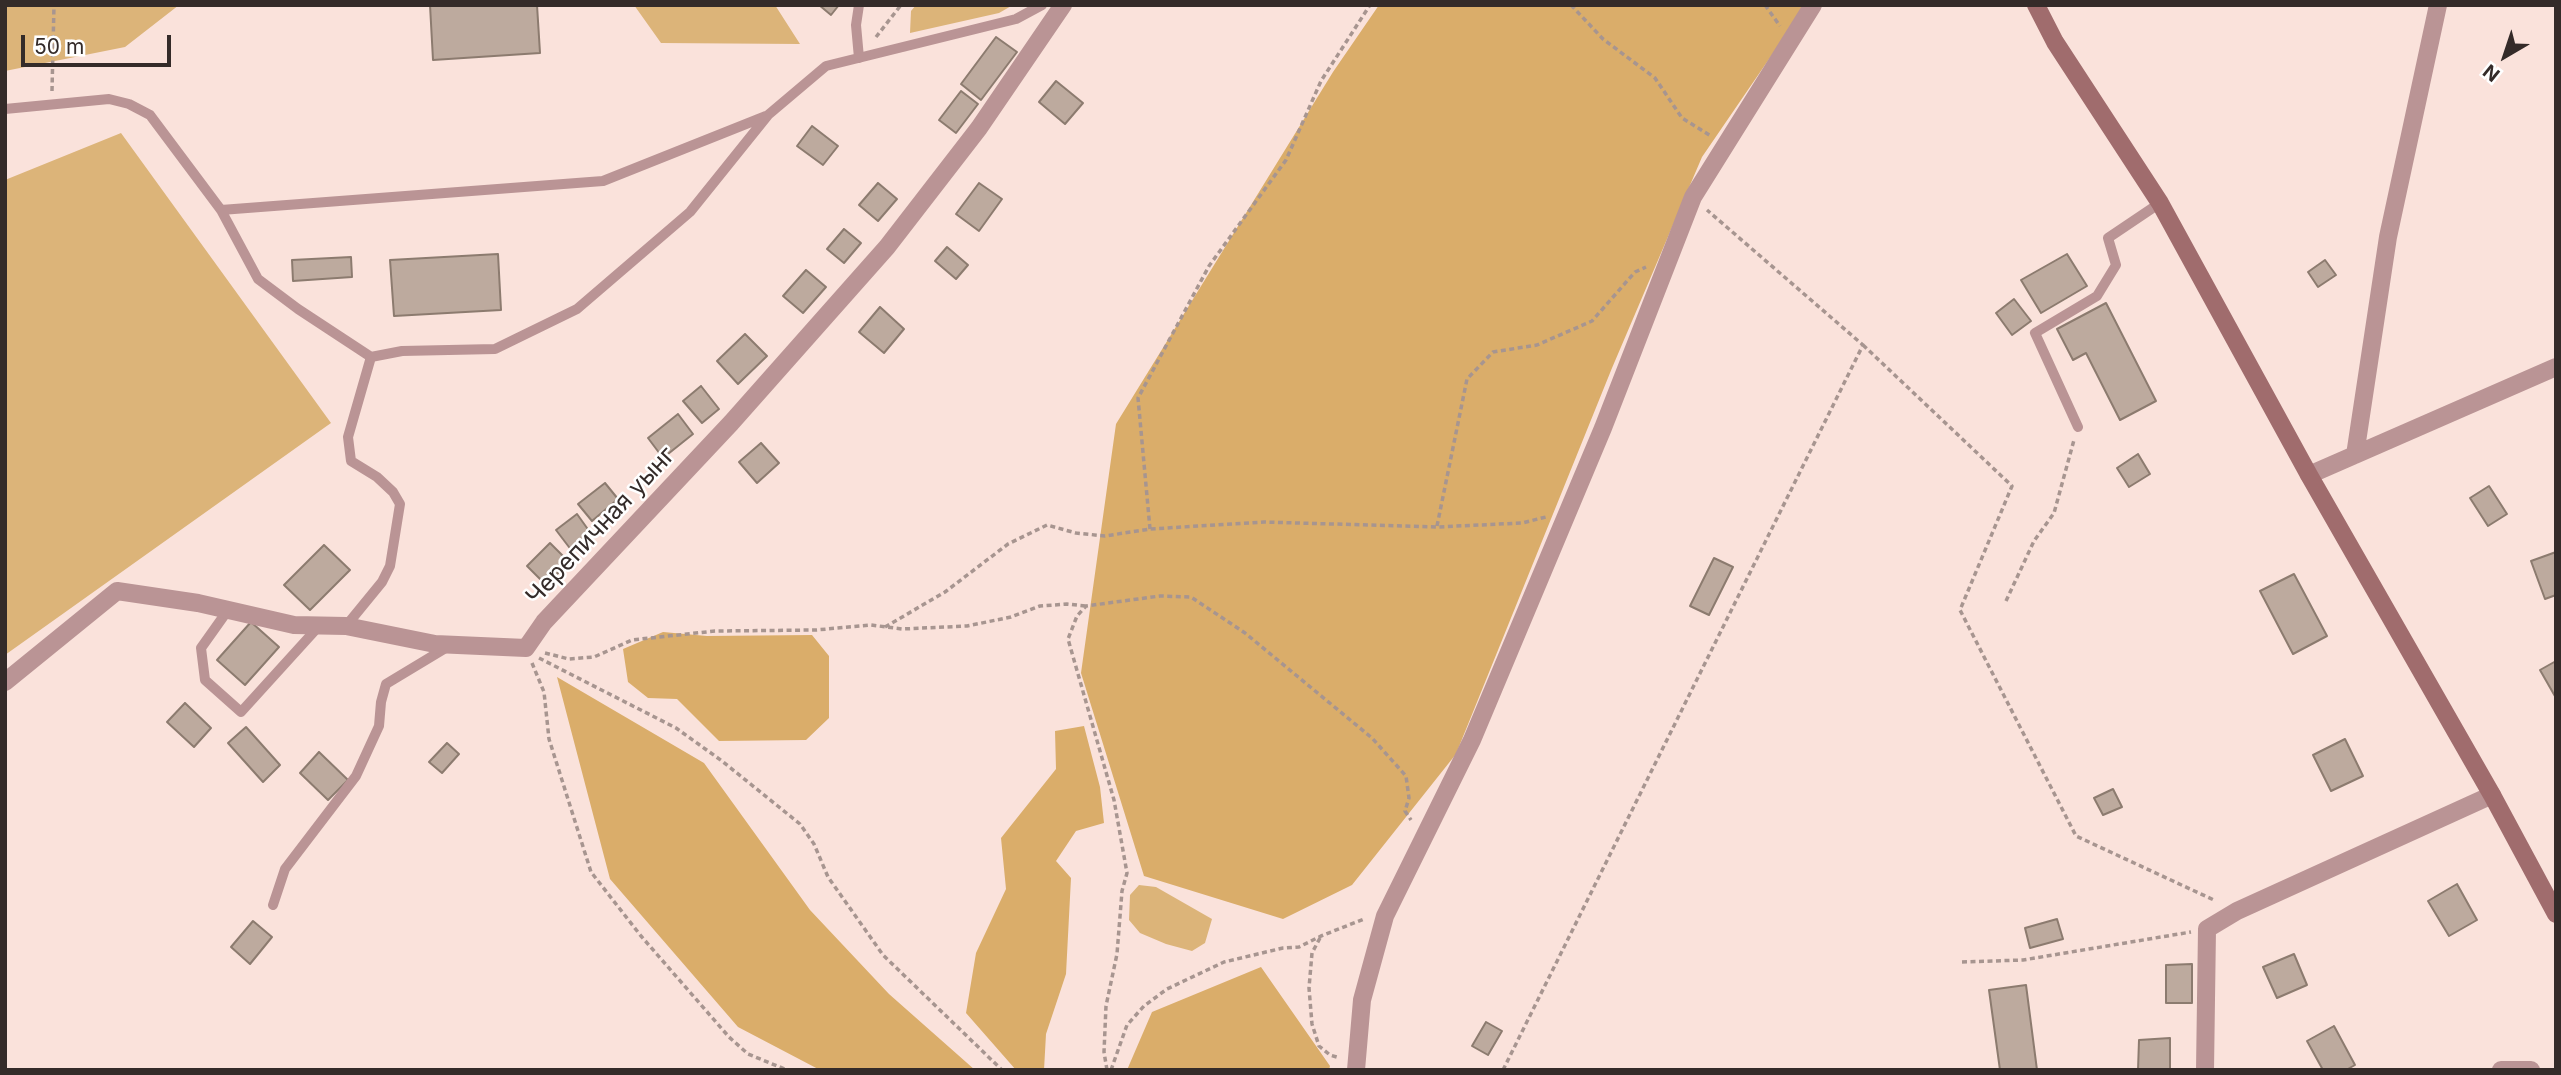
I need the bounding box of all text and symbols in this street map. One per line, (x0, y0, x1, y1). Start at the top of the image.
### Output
scale bar (24, 21, 175, 65)
north arrow (2470, 21, 2540, 91)
text: 50 m (34, 34, 84, 59)
text: N (2479, 59, 2504, 86)
street label: Черепичная уынг (521, 441, 681, 611)

